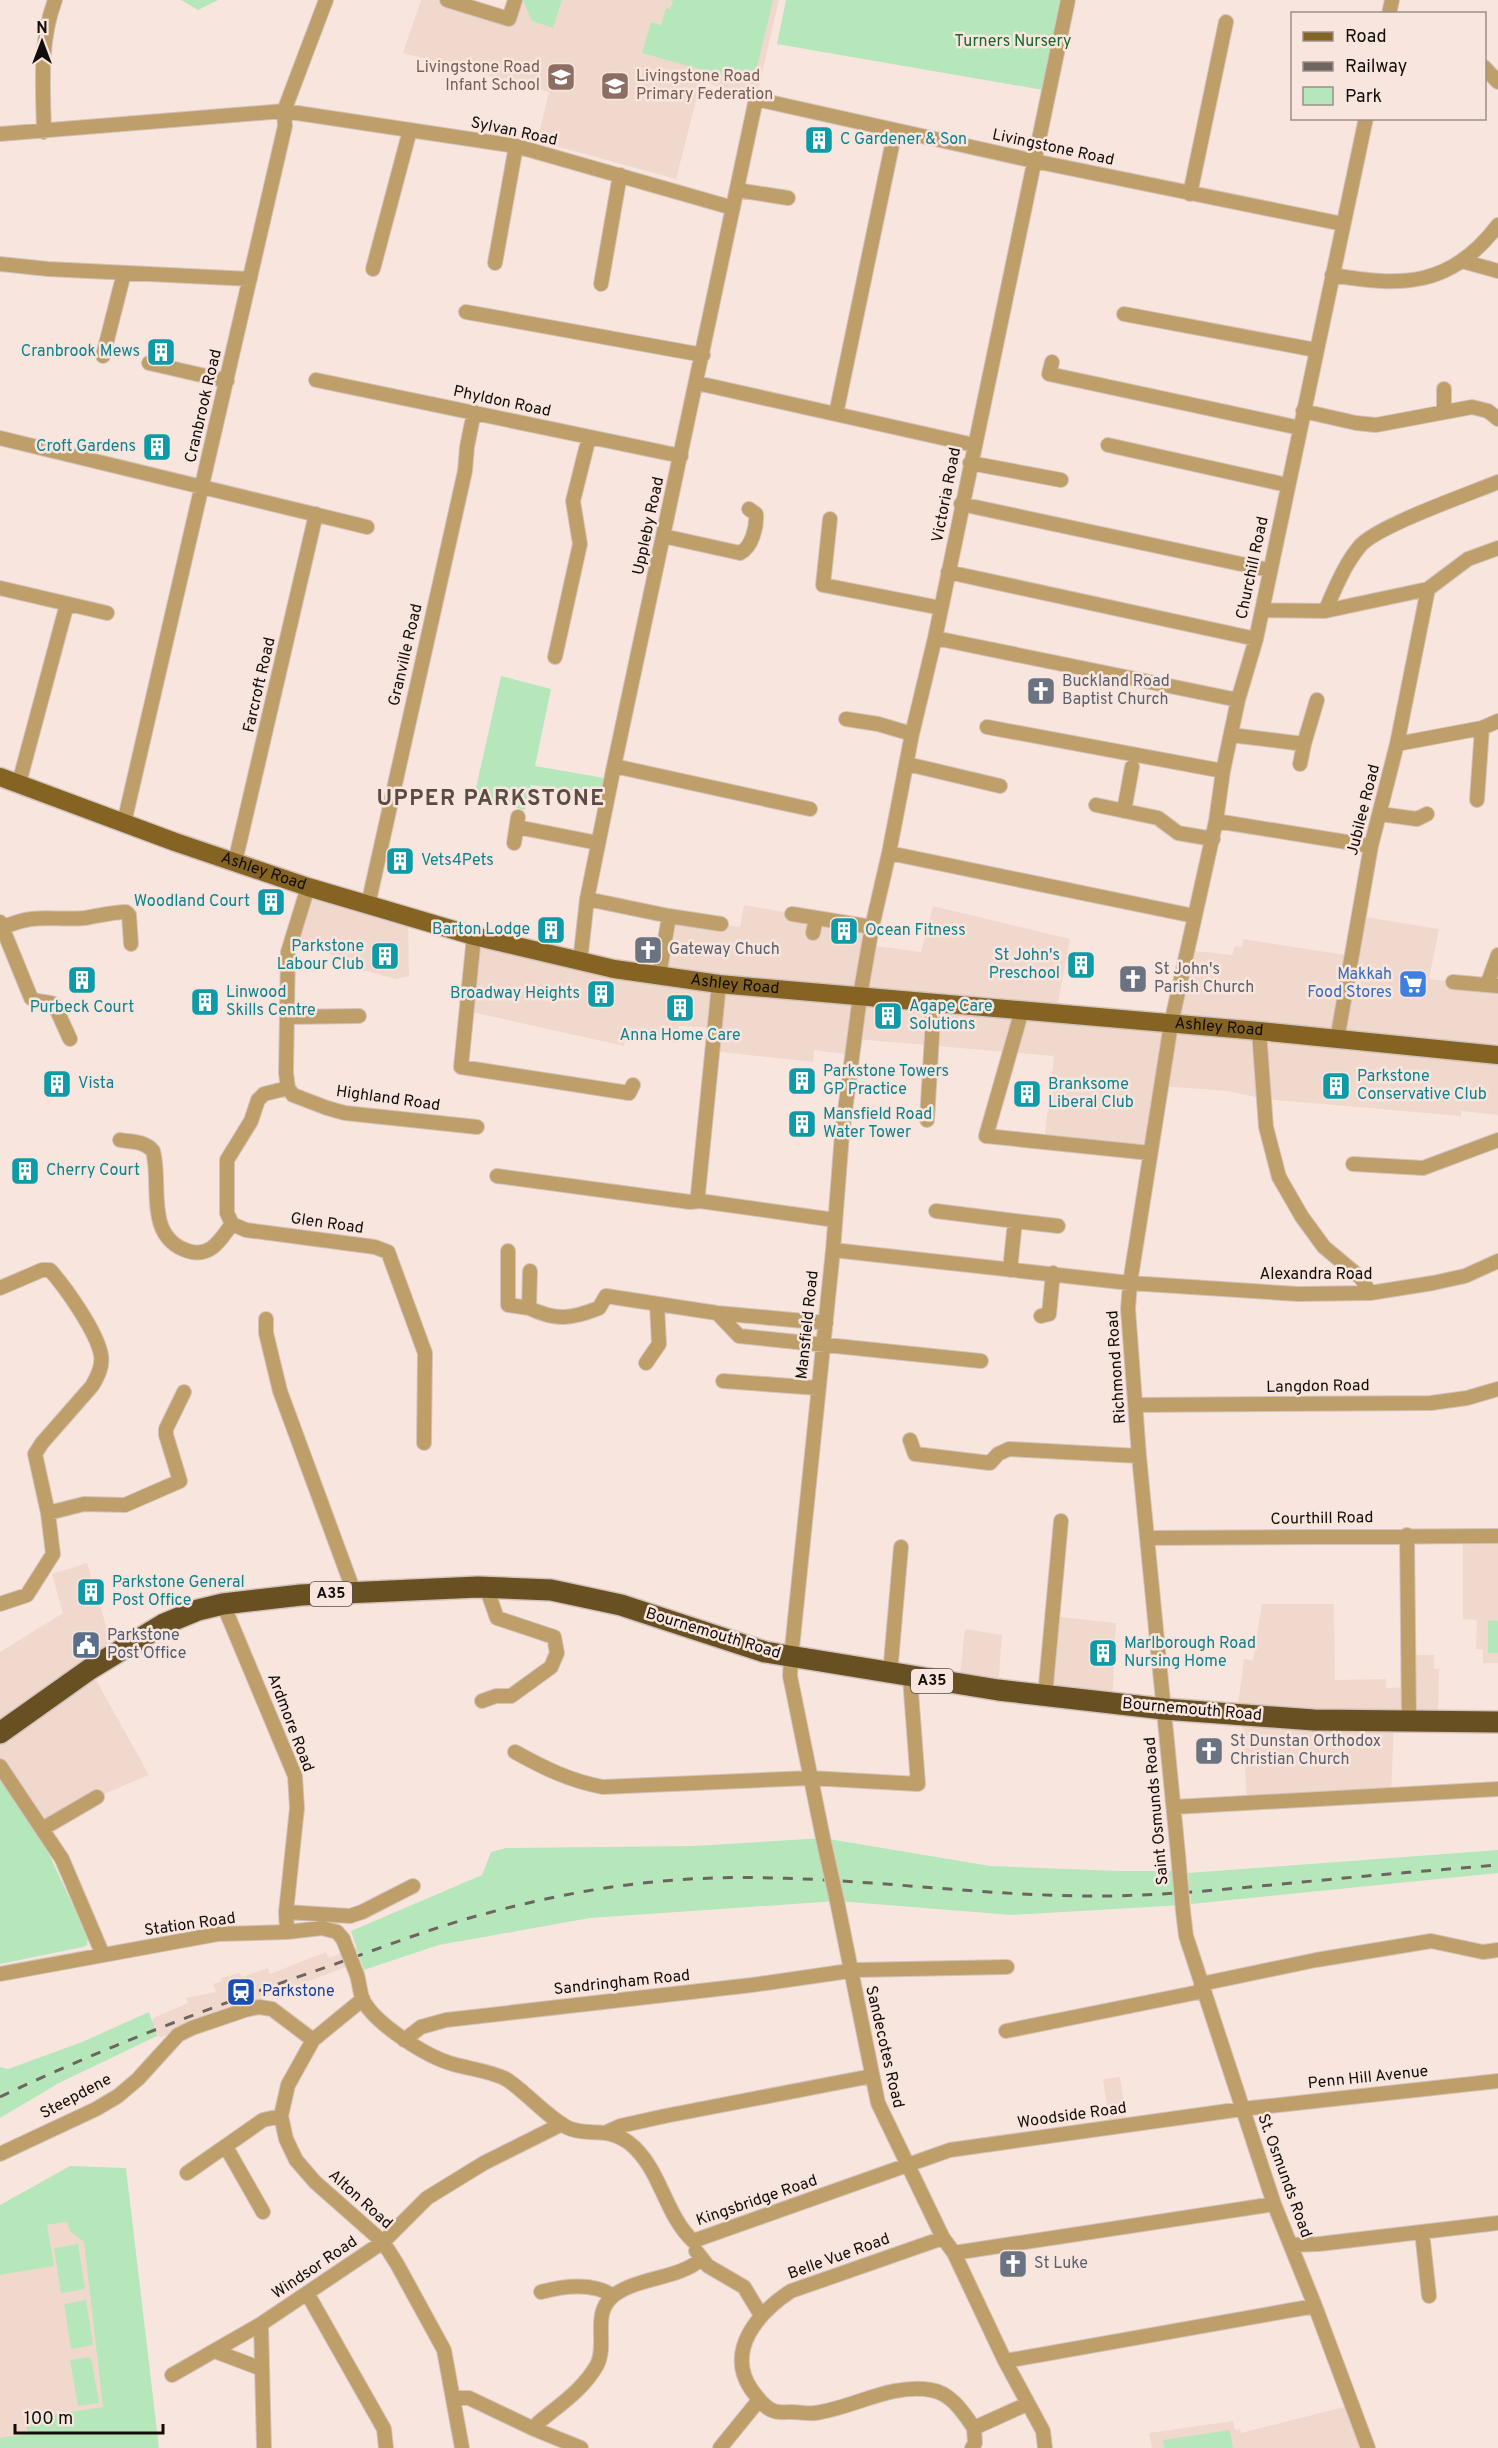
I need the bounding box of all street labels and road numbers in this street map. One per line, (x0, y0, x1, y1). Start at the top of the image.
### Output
street label: Sylvan Road (469, 113, 559, 151)
street label: Livingstone Road (990, 125, 1116, 171)
street label: Cranbrook Road (181, 347, 227, 465)
street label: Phyldon Road (451, 382, 553, 422)
street label: Victoria Road (928, 446, 966, 544)
street label: Uppleby Road (629, 475, 669, 577)
street label: Churchill Road (1232, 515, 1274, 621)
street label: Granville Road (384, 602, 428, 708)
street label: Farcroft Road (239, 635, 281, 735)
street label: Jubilee Road (1343, 762, 1385, 858)
street label: Ashley Road (218, 848, 309, 896)
street label: Ashley Road (689, 970, 780, 999)
street label: Ashley Road (1174, 1014, 1264, 1041)
street label: Highland Road (335, 1082, 441, 1116)
street label: Glen Road (289, 1209, 365, 1239)
street label: Alexandra Road (1259, 1265, 1373, 1285)
street label: Mansfield Road (792, 1270, 824, 1380)
street label: Richmond Road (1103, 1310, 1131, 1424)
street label: Langdon Road (1266, 1376, 1370, 1398)
street label: Courthill Road (1270, 1508, 1374, 1530)
road number: A35 (310, 1582, 352, 1606)
street label: Bournemouth Road (643, 1604, 783, 1664)
road number: A35 (911, 1669, 953, 1693)
street label: Ardmore Road (262, 1671, 318, 1775)
street label: Bournemouth Road (1121, 1694, 1263, 1726)
street label: Saint Osmunds Road (1141, 1736, 1173, 1886)
street label: Station Road (143, 1909, 237, 1941)
street label: Sandringham Road (553, 1966, 691, 2000)
street label: Sandecotes Road (860, 1984, 908, 2110)
street label: Penn Hill Avenue (1307, 2062, 1429, 2094)
street label: Steepdene (37, 2070, 115, 2124)
street label: Woodside Road (1016, 2098, 1128, 2134)
street label: St. Osmunds Road (1252, 2111, 1316, 2241)
street label: Alton Road (324, 2166, 396, 2234)
street label: Kingsbridge Road (694, 2171, 820, 2231)
street label: Belle Vue Road (785, 2229, 893, 2285)
street label: Windsor Road (268, 2232, 362, 2304)

